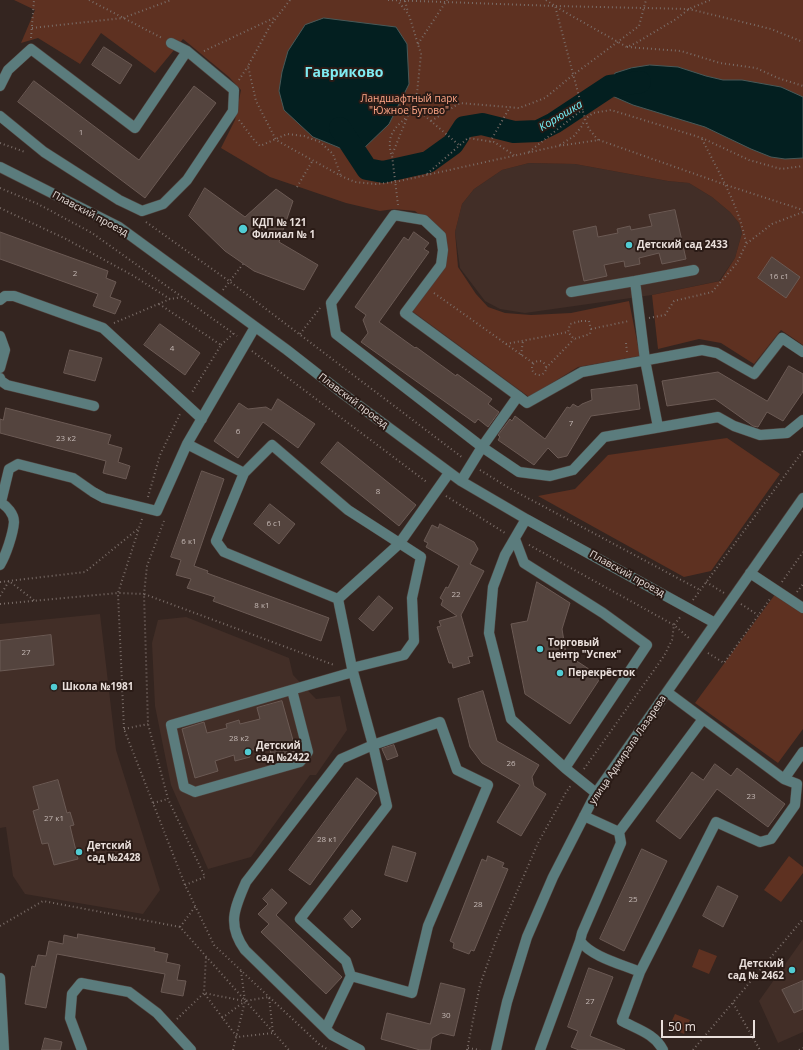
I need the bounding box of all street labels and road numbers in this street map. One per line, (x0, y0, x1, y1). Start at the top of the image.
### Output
street label: Плавский проезд (50, 189, 130, 239)
street label: Плавский проезд (316, 371, 390, 431)
street label: Плавский проезд (587, 548, 667, 600)
street label: улица Адмирала Лазарева (587, 693, 669, 807)

